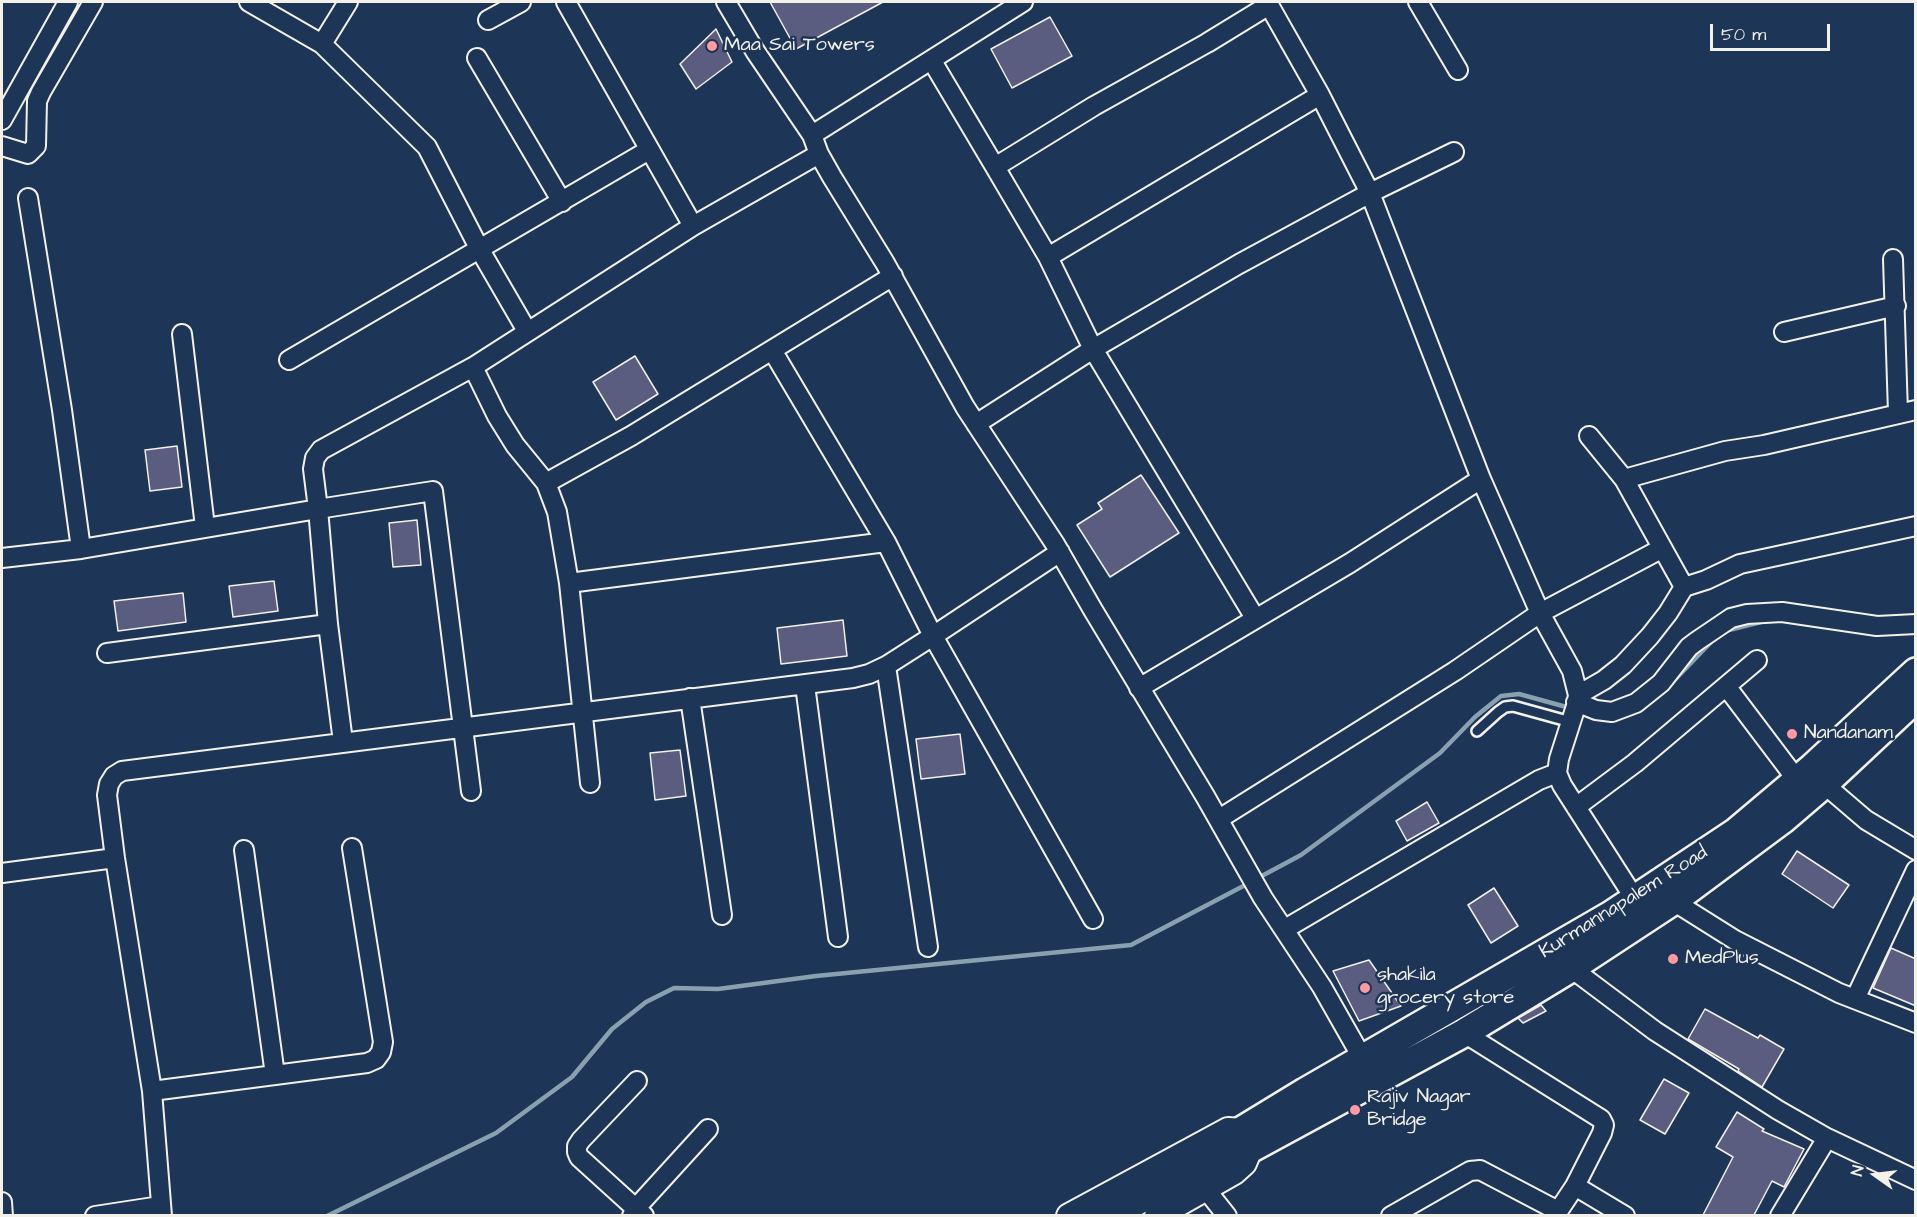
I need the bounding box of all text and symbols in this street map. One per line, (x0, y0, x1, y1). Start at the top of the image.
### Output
scale bar (1713, 12, 1833, 50)
text: 50 m (1721, 22, 1766, 47)
place label: Maa Sai Towers (724, 34, 875, 58)
marker: Maa Sai Towers (705, 39, 719, 53)
place label: Nandanam (1804, 722, 1893, 746)
marker: Nandanam (1785, 727, 1799, 741)
street label: Kurmannapalem Road (1535, 841, 1713, 965)
place label: MedPlus (1685, 947, 1759, 971)
marker: MedPlus (1666, 952, 1680, 966)
place label: shakila grocery store (1377, 964, 1514, 1011)
marker: shakila grocery store (1358, 981, 1372, 995)
place label: Rajiv Nagar Bridge (1367, 1086, 1471, 1133)
marker: Rajiv Nagar Bridge (1348, 1103, 1362, 1117)
north arrow (1845, 1145, 1905, 1205)
text: N (1846, 1163, 1869, 1178)

